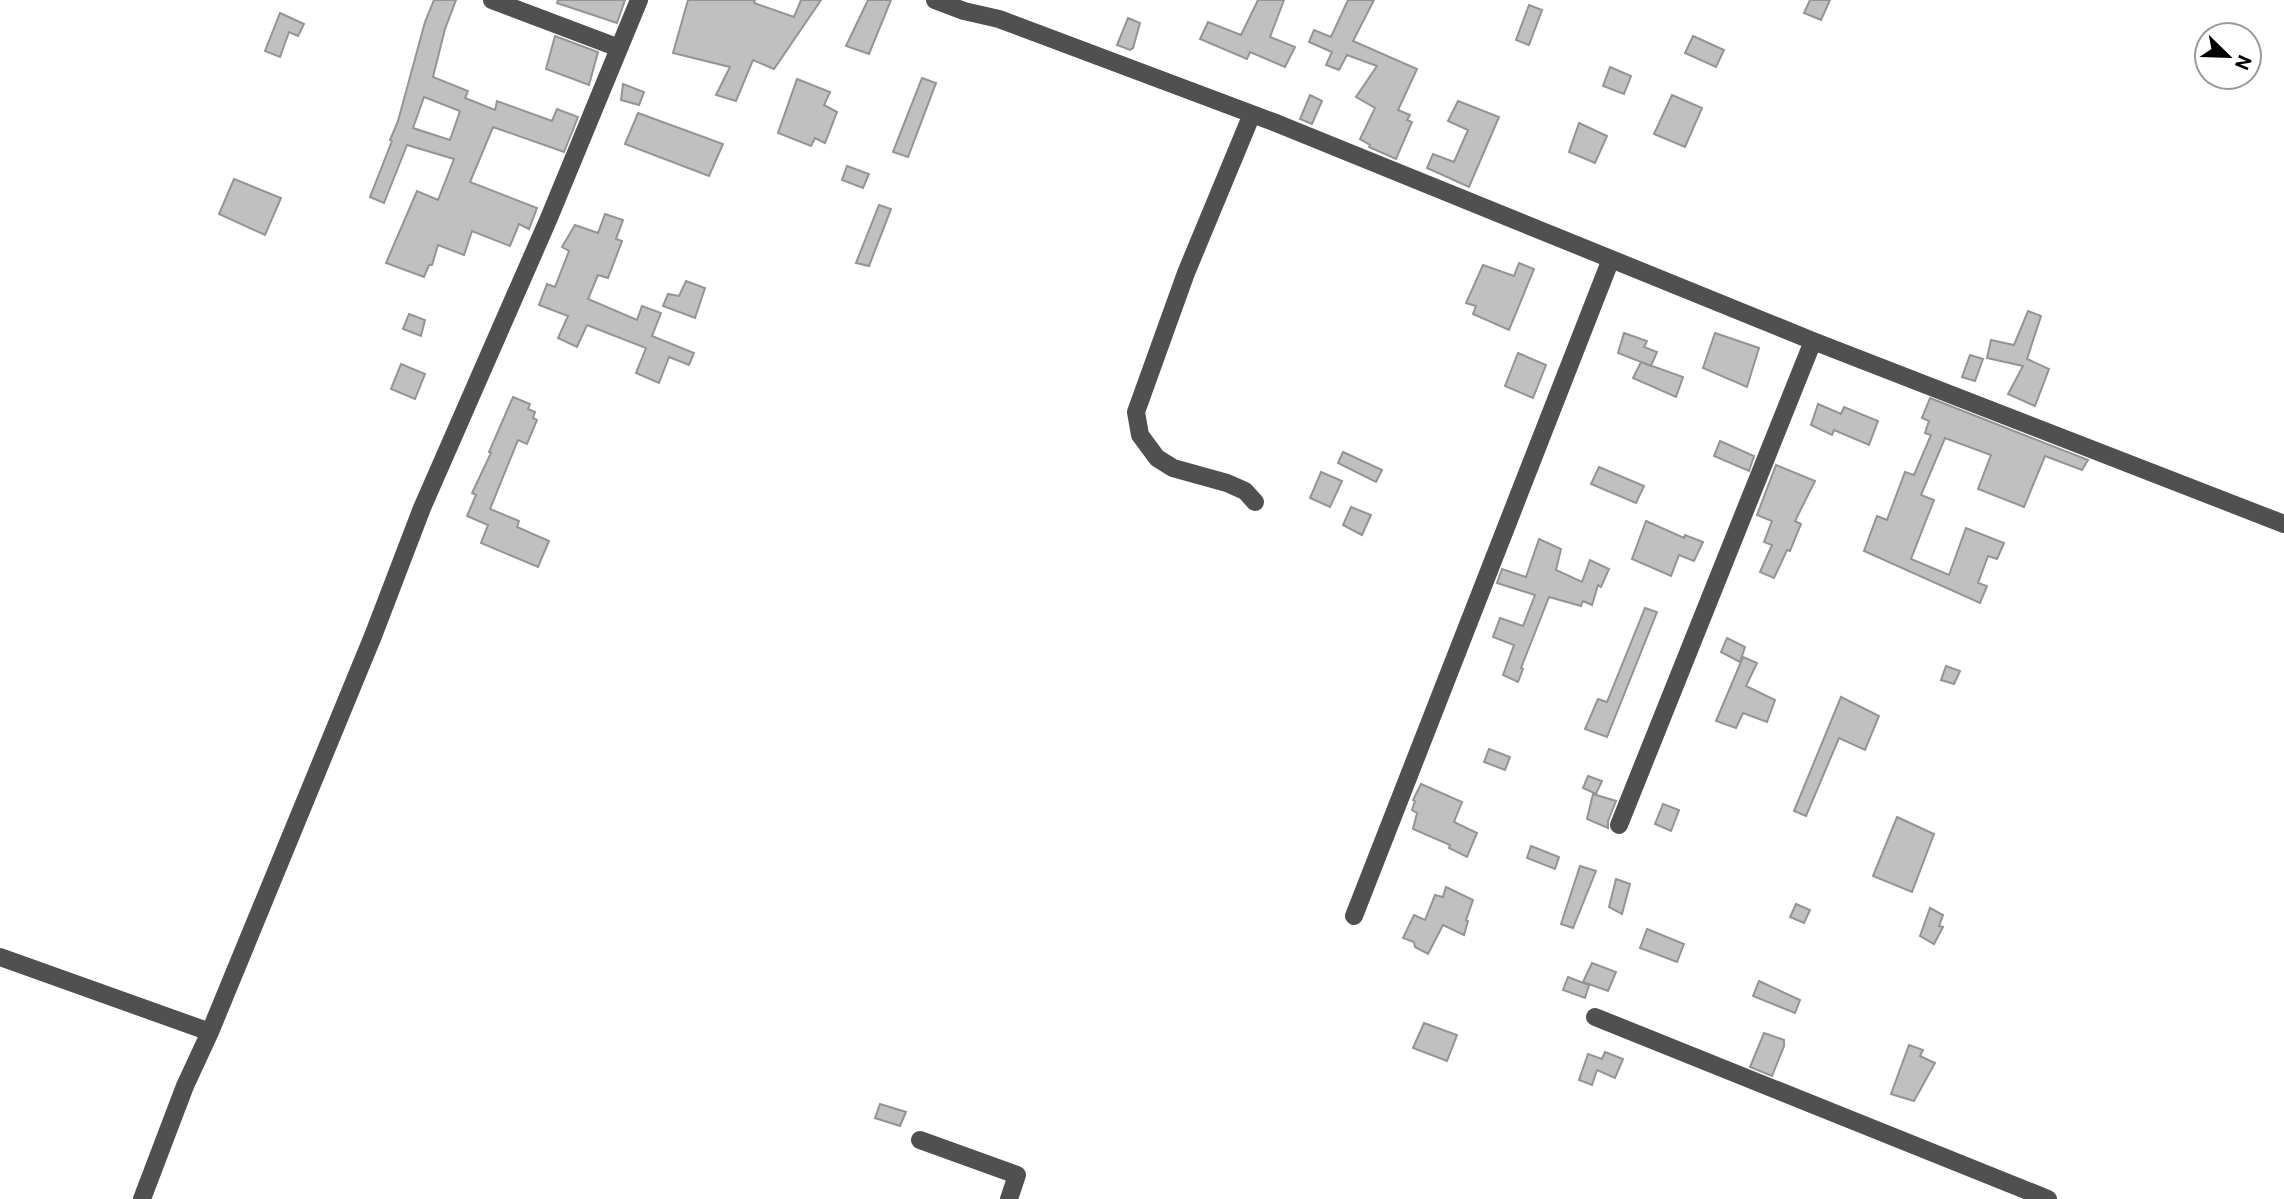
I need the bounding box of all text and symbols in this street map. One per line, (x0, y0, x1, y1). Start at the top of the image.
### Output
north arrow (2193, 21, 2263, 91)
text: N (2230, 52, 2256, 73)

